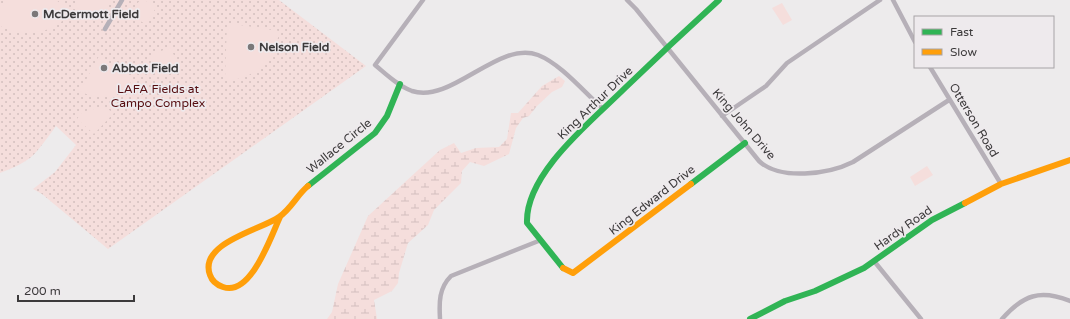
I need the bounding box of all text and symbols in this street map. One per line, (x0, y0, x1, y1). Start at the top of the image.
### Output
place label: McDermott Field (43, 7, 139, 21)
marker: McDermott Field (30, 9, 40, 19)
legend (914, 16, 1054, 68)
text: Fast (950, 25, 974, 39)
place label: Nelson Field (259, 40, 329, 54)
marker: Nelson Field (246, 42, 256, 52)
text: Slow (950, 45, 977, 59)
place label: Abbot Field (112, 61, 178, 75)
marker: Abbot Field (99, 63, 109, 73)
street label: King Arthur Drive (555, 63, 636, 142)
street label: Otterson Road (946, 80, 1002, 160)
park label: LAFA Fields at Campo Complex (111, 82, 205, 110)
street label: King John Drive (709, 86, 779, 162)
street label: Wallace Circle (304, 115, 374, 176)
street label: King Edward Drive (606, 162, 698, 238)
street label: Hardy Road (871, 203, 935, 253)
scale bar (18, 277, 134, 303)
text: 200 m (24, 284, 61, 298)

